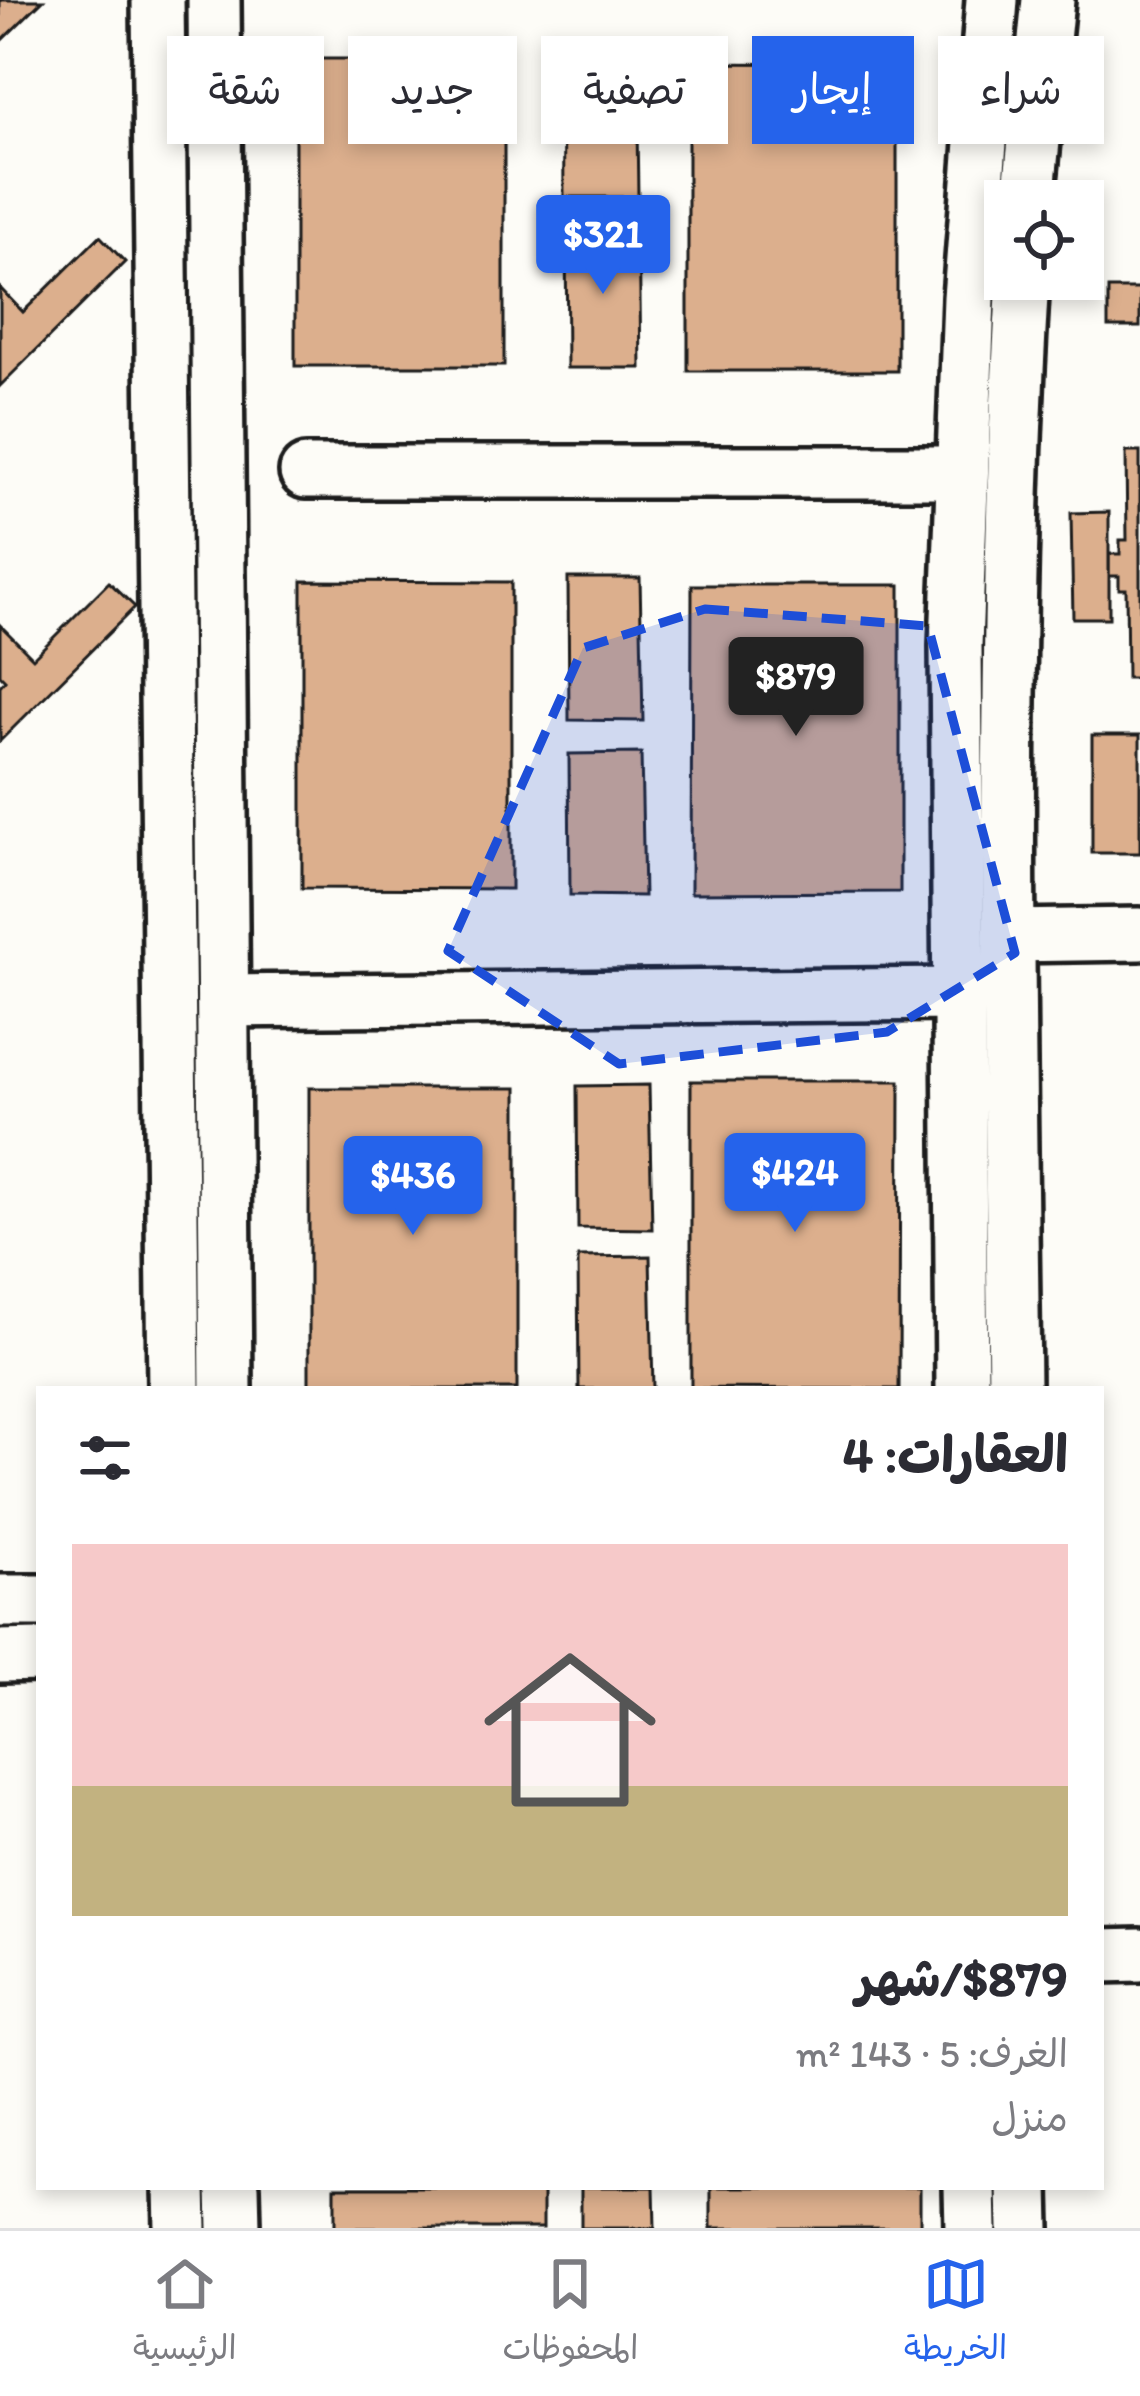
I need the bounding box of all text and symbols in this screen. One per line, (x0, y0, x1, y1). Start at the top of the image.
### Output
chip: شقة (167, 36, 324, 144)
chip: جديد (348, 36, 517, 144)
chip: تصفية (541, 36, 728, 144)
chip: إيجار (752, 36, 914, 144)
chip: شراء (938, 36, 1104, 144)
map controls (984, 180, 1104, 300)
button: locate (984, 180, 1104, 300)
pin: $321 (532, 195, 674, 297)
text: $321 (563, 210, 643, 257)
pin: $879 (725, 637, 867, 739)
text: $879 (756, 652, 836, 699)
pin: $424 (724, 1133, 866, 1235)
pin: $436 (342, 1136, 484, 1238)
text: $424 (751, 1148, 839, 1195)
text: $436 (370, 1151, 456, 1198)
text: العقارات: 4 (843, 1424, 1068, 1485)
icon: filters (72, 1425, 138, 1491)
icon: home (462, 1622, 678, 1838)
text: $879/شهر (856, 1948, 1068, 2009)
text: الغرف: 5 · 143 m² (796, 2030, 1068, 2077)
text: منزل (991, 2094, 1068, 2141)
tab: الرئيسية (133, 2251, 237, 2377)
tab: المحفوظات (502, 2251, 638, 2377)
tab: الخريطة (904, 2251, 1007, 2377)

